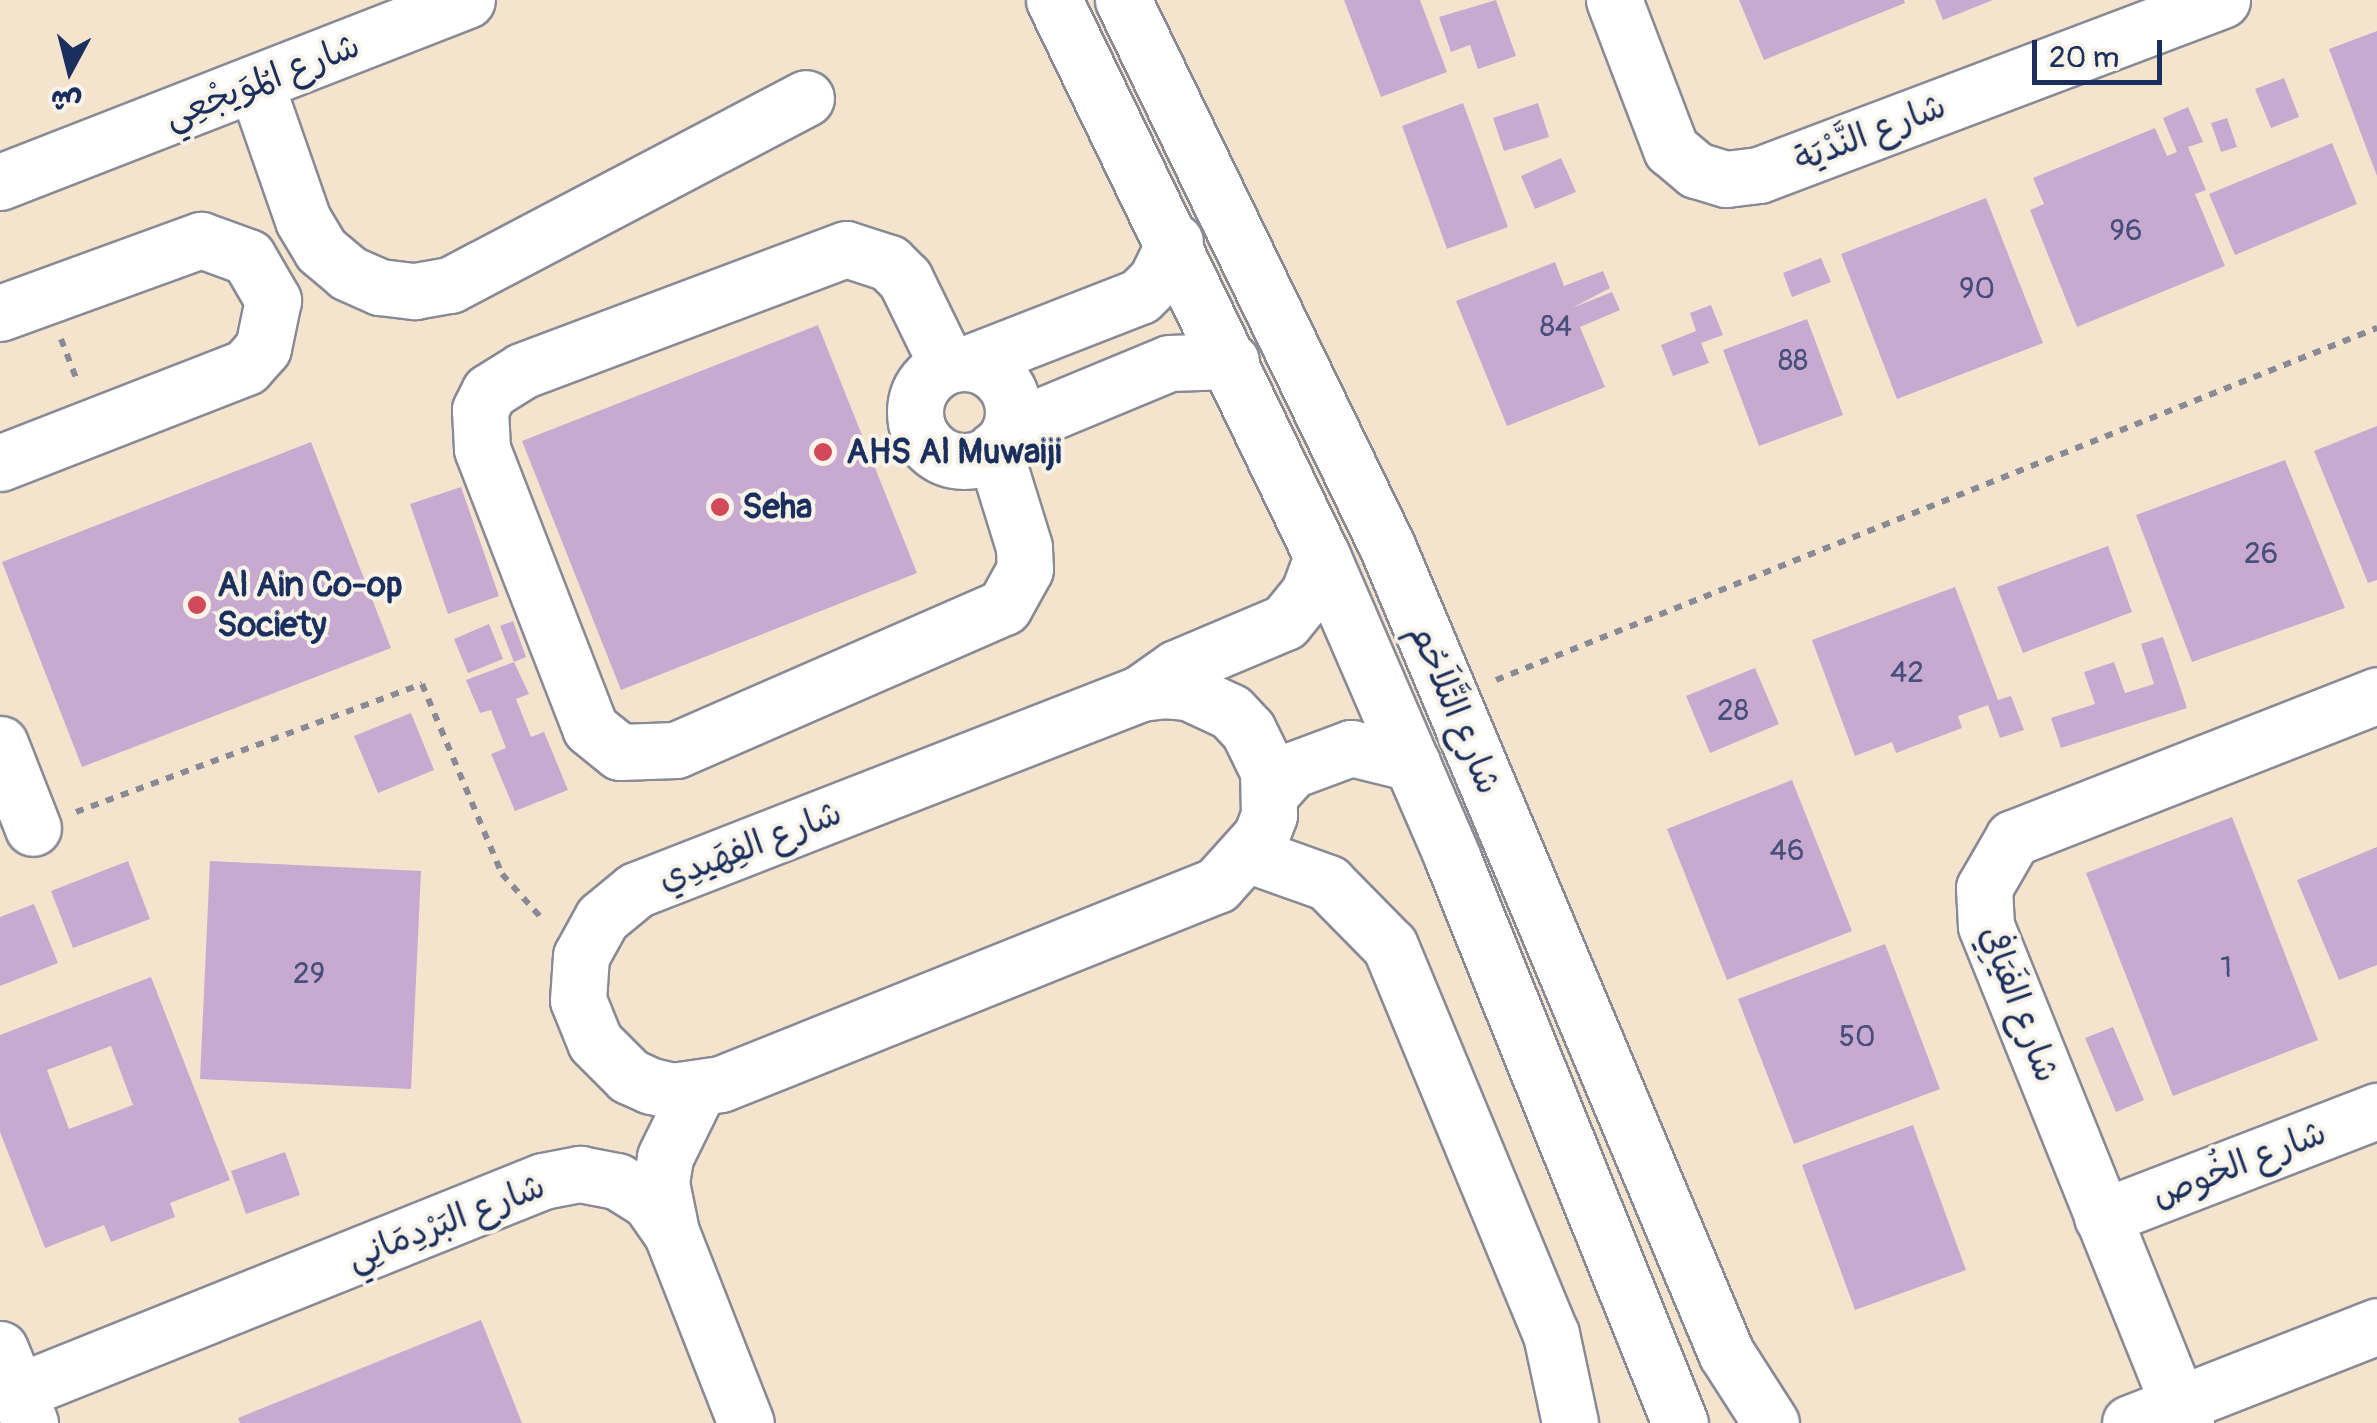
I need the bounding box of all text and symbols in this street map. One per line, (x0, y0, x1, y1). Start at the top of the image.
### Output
north arrow (20, 20, 120, 120)
scale bar (2037, 20, 2167, 82)
street label: شارع المُوَيجْعِي (158, 24, 366, 138)
text: 20 m (2049, 39, 2119, 76)
text: ش (49, 81, 84, 120)
street label: شارع النَّدْيَة (1788, 85, 1952, 181)
house number: 96 (2110, 213, 2142, 249)
house number: 90 (1959, 271, 1995, 307)
house number: 84 (1540, 309, 1572, 345)
house number: 88 (1778, 343, 1808, 379)
place label: AHS Al Muwaiji (846, 431, 1061, 473)
marker: AHS Al Muwaiji (810, 439, 836, 465)
place label: Seha (742, 486, 812, 528)
marker: Seha (707, 494, 733, 520)
house number: 26 (2244, 536, 2278, 572)
place label: Al Ain Co-op Society (217, 564, 403, 646)
marker: Al Ain Co-op Society (186, 594, 208, 616)
street label: شارع التَّلاَحُم (1400, 617, 1510, 801)
house number: 42 (1890, 655, 1924, 691)
house number: 28 (1717, 693, 1749, 729)
street label: شارع الفِهَيدِي (652, 792, 848, 900)
house number: 46 (1770, 833, 1804, 869)
street label: شارع الفَيَافِي (1970, 920, 2068, 1088)
house number: 1 (2220, 950, 2232, 986)
house number: 29 (293, 956, 325, 992)
house number: 50 (1839, 1019, 1875, 1055)
street label: شارع الخُوص (2146, 1112, 2332, 1216)
street label: شارع البَرْدِمَانِي (341, 1165, 551, 1279)

